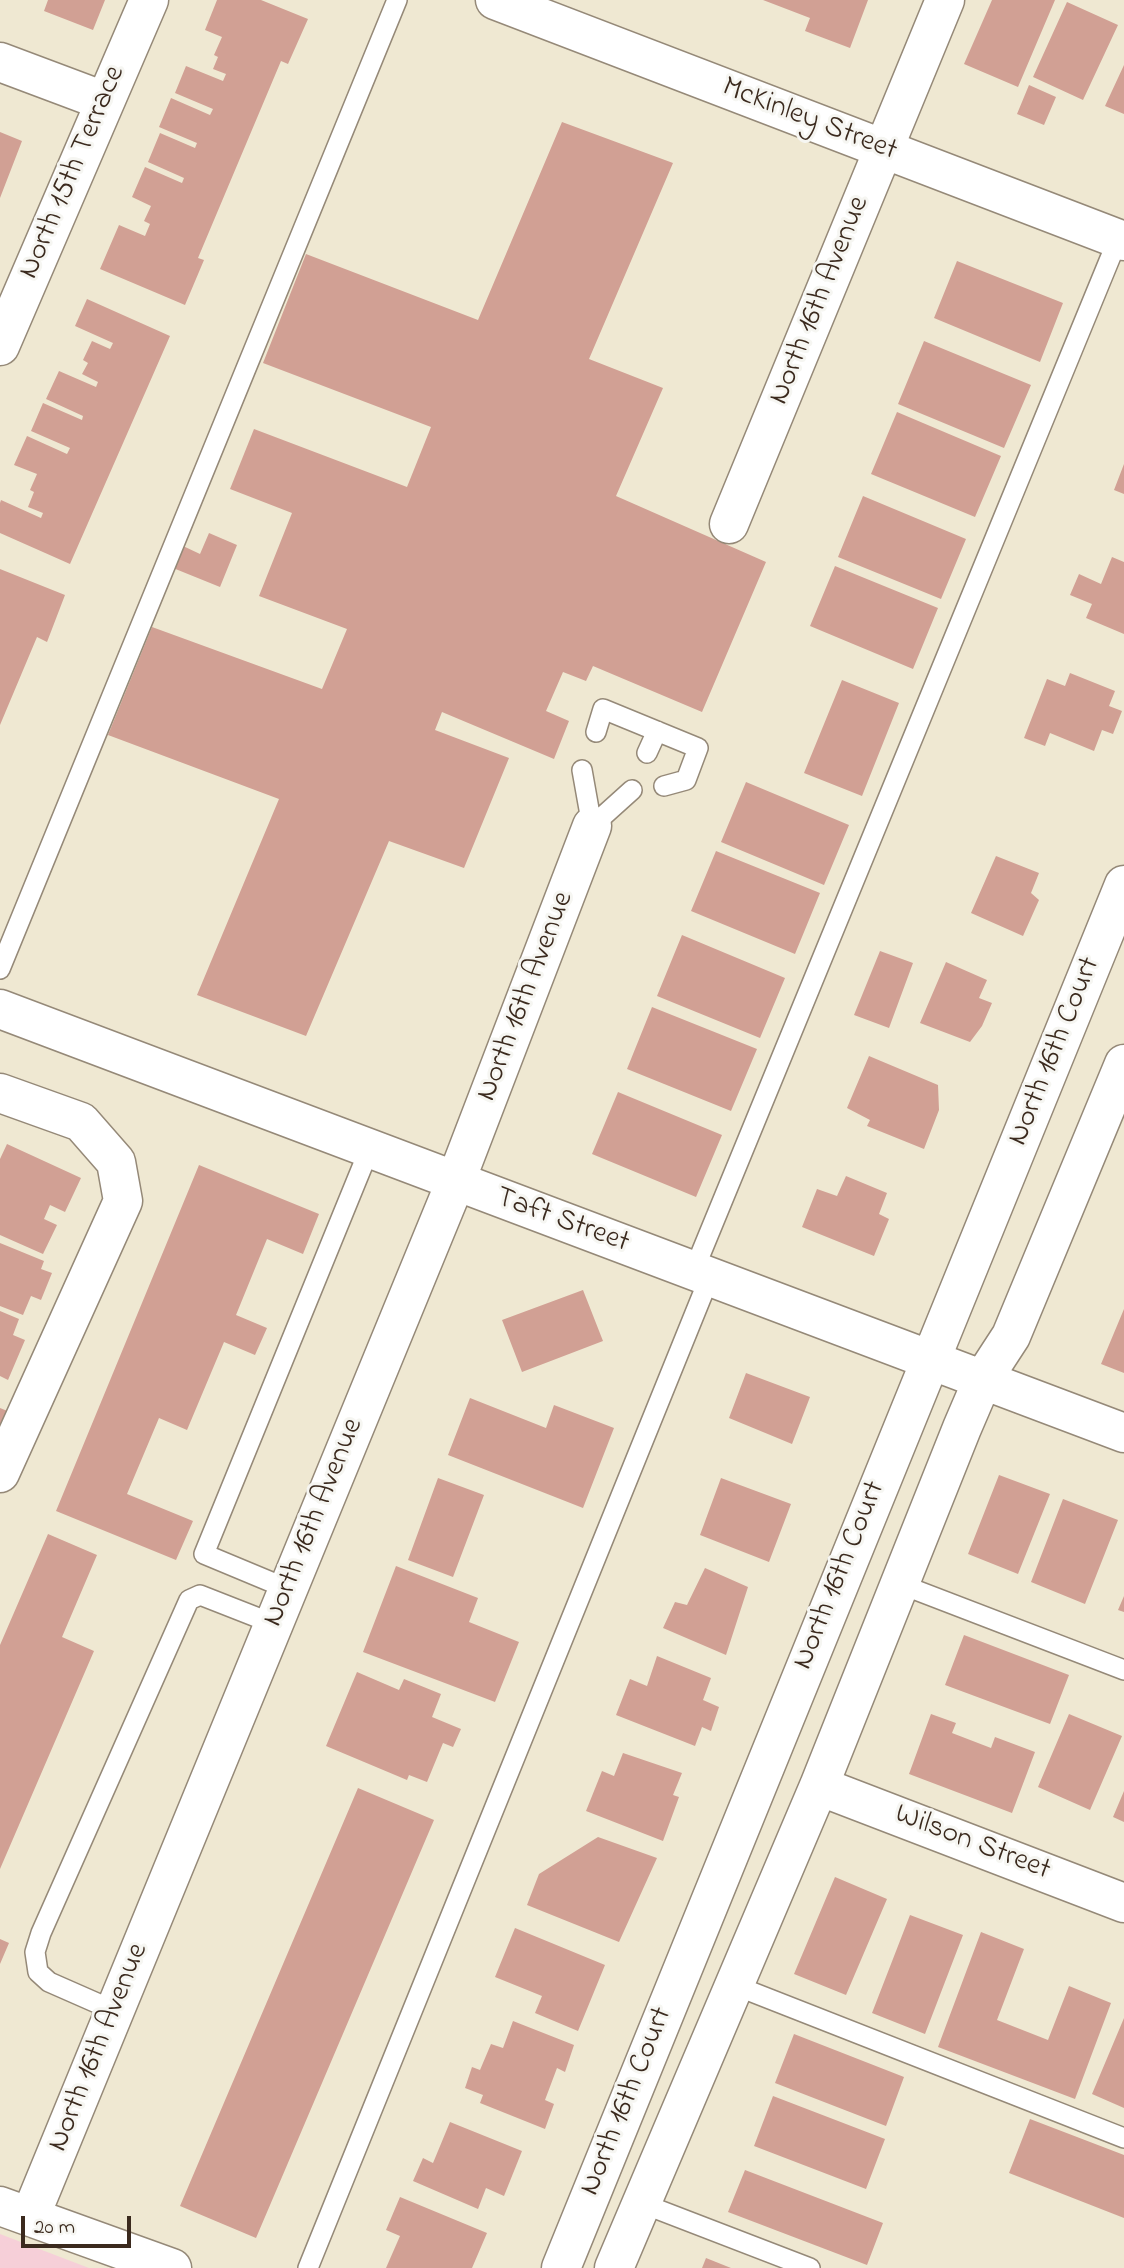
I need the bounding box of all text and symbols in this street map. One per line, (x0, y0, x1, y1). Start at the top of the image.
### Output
street label: North 15th Terrace (13, 61, 135, 285)
street label: McKinley Street (716, 71, 902, 171)
street label: North 16th Avenue (763, 192, 879, 410)
street label: North 16th Avenue (471, 887, 583, 1107)
street label: North 16th Court (1002, 953, 1110, 1151)
street label: Taft Street (490, 1181, 634, 1263)
street label: North 16th Avenue (257, 1414, 373, 1632)
street label: North 16th Court (787, 1477, 895, 1675)
street label: Wilson Street (889, 1798, 1055, 1890)
street label: North 16th Avenue (42, 1939, 158, 2157)
street label: North 16th Court (574, 2003, 682, 2201)
scale bar (24, 2202, 135, 2246)
text: 20 m (34, 2213, 75, 2243)

